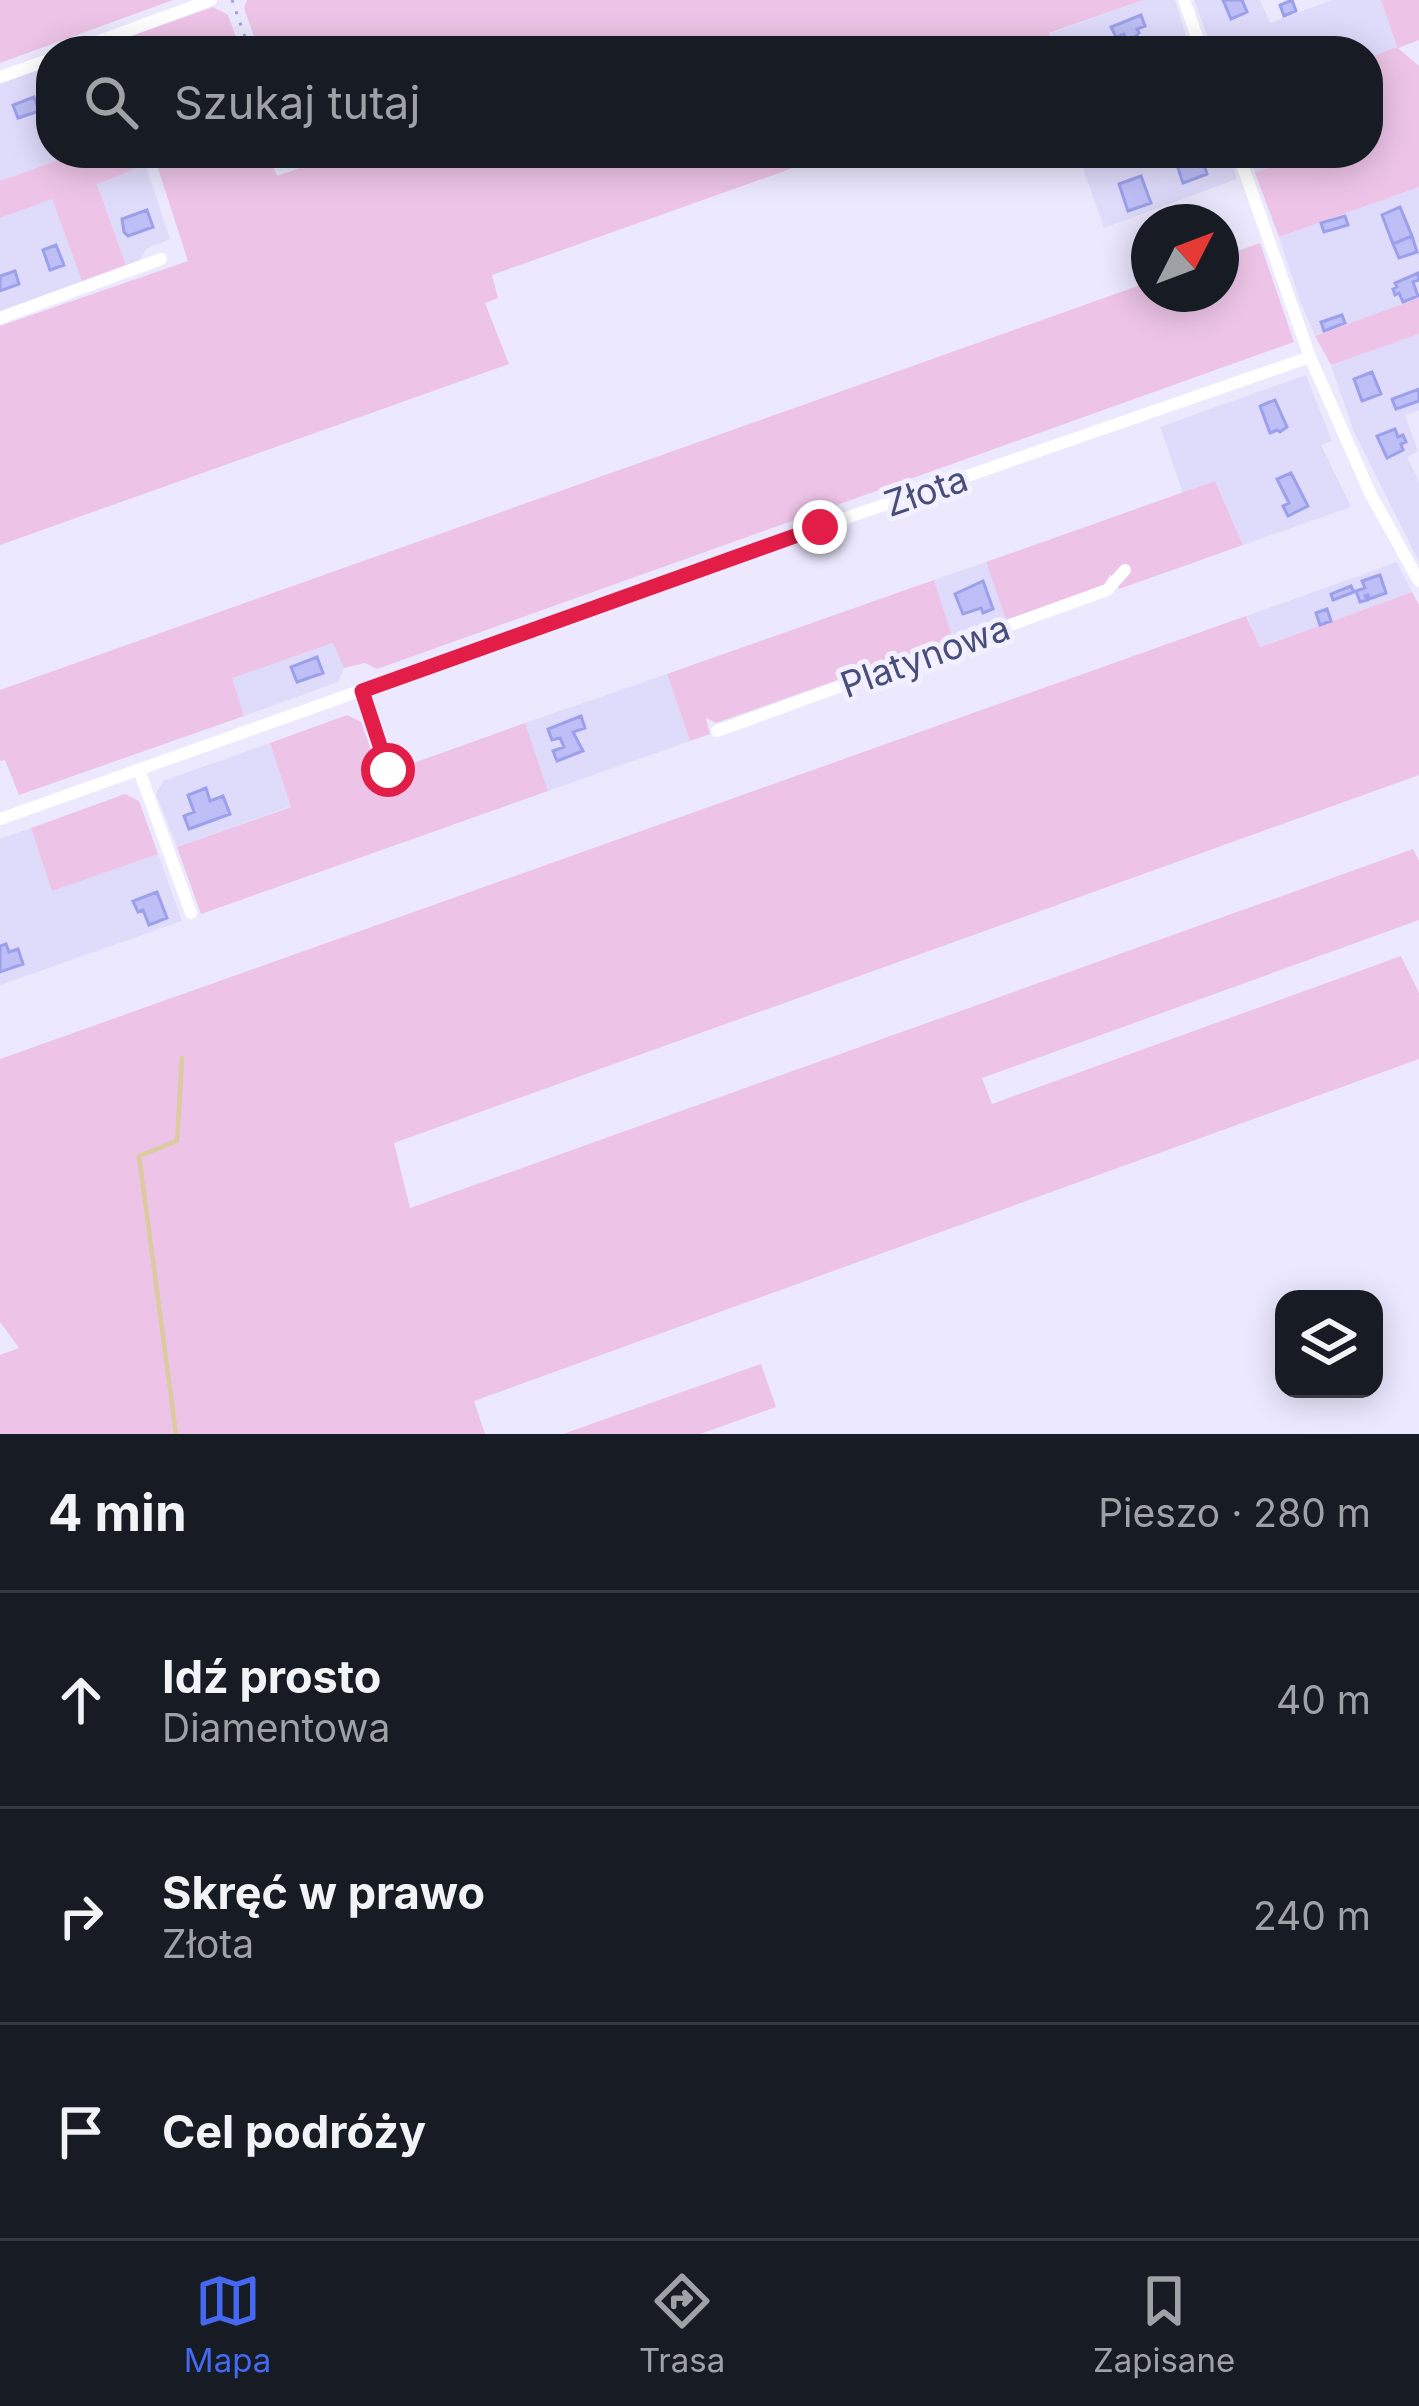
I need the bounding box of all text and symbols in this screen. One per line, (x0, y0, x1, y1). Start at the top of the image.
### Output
search box (36, 36, 1383, 168)
icon: search (78, 69, 144, 135)
text: Szukaj tutaj (174, 75, 420, 130)
north arrow (1131, 204, 1239, 312)
street label: Złota (879, 456, 973, 526)
route end (793, 500, 847, 554)
street label: Platynowa (835, 605, 1015, 707)
route start (361, 743, 415, 797)
map controls (1275, 1290, 1383, 1398)
button: layers (1275, 1290, 1383, 1398)
text: 4 min (48, 1482, 187, 1543)
text: Pieszo · 280 m (1098, 1489, 1371, 1536)
text: Idź prosto (162, 1649, 381, 1704)
icon: ahead (48, 1667, 114, 1733)
text: 40 m (1276, 1676, 1371, 1723)
text: Diamentowa (162, 1704, 390, 1751)
text: Skręć w prawo (162, 1865, 485, 1920)
icon: right (48, 1883, 114, 1949)
text: 240 m (1253, 1892, 1371, 1939)
text: Złota (162, 1920, 254, 1967)
icon: arrive (48, 2099, 114, 2165)
text: Cel podróży (162, 2104, 426, 2159)
tab: Mapa (184, 2268, 271, 2380)
tab: Trasa (639, 2268, 725, 2380)
tab: Zapisane (1093, 2268, 1235, 2380)

